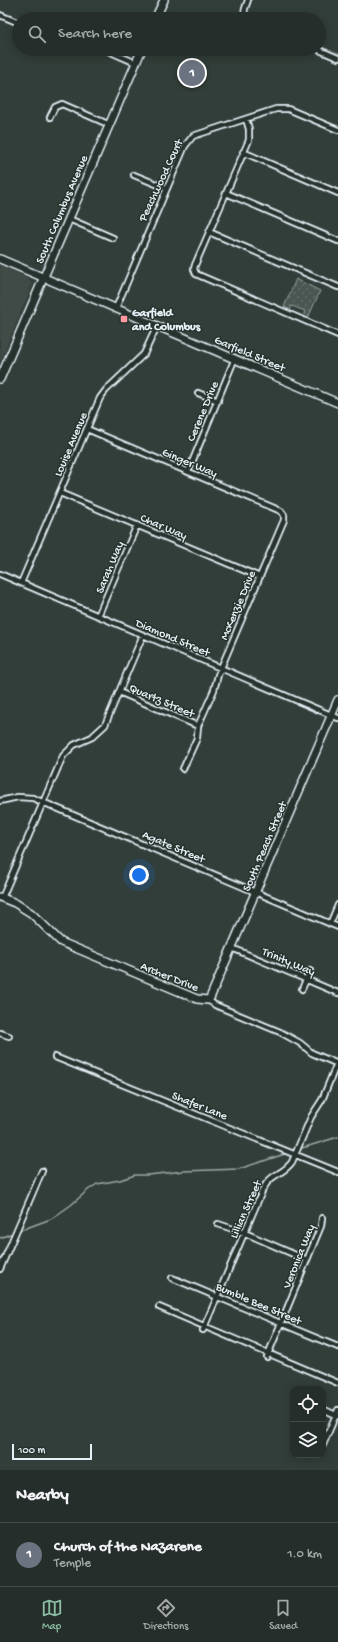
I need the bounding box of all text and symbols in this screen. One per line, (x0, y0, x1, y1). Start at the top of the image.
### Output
search box (12, 12, 326, 56)
icon: search (26, 23, 48, 45)
text: Search here (58, 25, 132, 43)
pin: 1 (179, 58, 205, 88)
street label: Peachwood Court (136, 136, 187, 225)
street label: South Columbus Avenue (34, 153, 92, 266)
place label: Garfield and Columbus (131, 307, 201, 335)
marker: Garfield and Columbus (119, 314, 129, 324)
street label: Garfield Street (212, 334, 288, 376)
street label: Cerene Drive (185, 379, 223, 444)
street label: Louise Avenue (52, 410, 92, 479)
street label: Ginger Way (159, 446, 219, 482)
street label: Char Way (138, 512, 189, 544)
street label: Sarah Way (94, 540, 128, 596)
street label: McKenzie Drive (218, 568, 260, 643)
street label: Diamond Street (132, 616, 213, 661)
street label: Quartz Street (126, 682, 197, 722)
street label: South Peach Street (241, 799, 292, 894)
street label: Agate Street (140, 828, 208, 868)
your location (129, 865, 149, 885)
street label: Trinity Way (259, 945, 317, 980)
street label: Archer Drive (138, 960, 201, 996)
street label: Shafer Lane (169, 1089, 230, 1125)
street label: Lillian Street (228, 1178, 266, 1241)
street label: Veronica Way (280, 1223, 319, 1292)
street label: Bumble Bee Street (212, 1280, 304, 1330)
map controls (290, 1386, 326, 1458)
button: locate (290, 1386, 326, 1422)
button: layers (290, 1422, 326, 1458)
scale bar (12, 1442, 92, 1461)
text: 100 m (18, 1445, 45, 1457)
text: Nearby (16, 1486, 69, 1506)
text: Church of the Nazarene (54, 1538, 202, 1556)
text: 1 (26, 1547, 32, 1562)
text: 1.0 km (287, 1547, 322, 1562)
text: Temple (54, 1556, 91, 1571)
tab: Map (41, 1597, 63, 1633)
tab: Directions (144, 1597, 188, 1633)
tab: Saved (269, 1597, 297, 1633)

